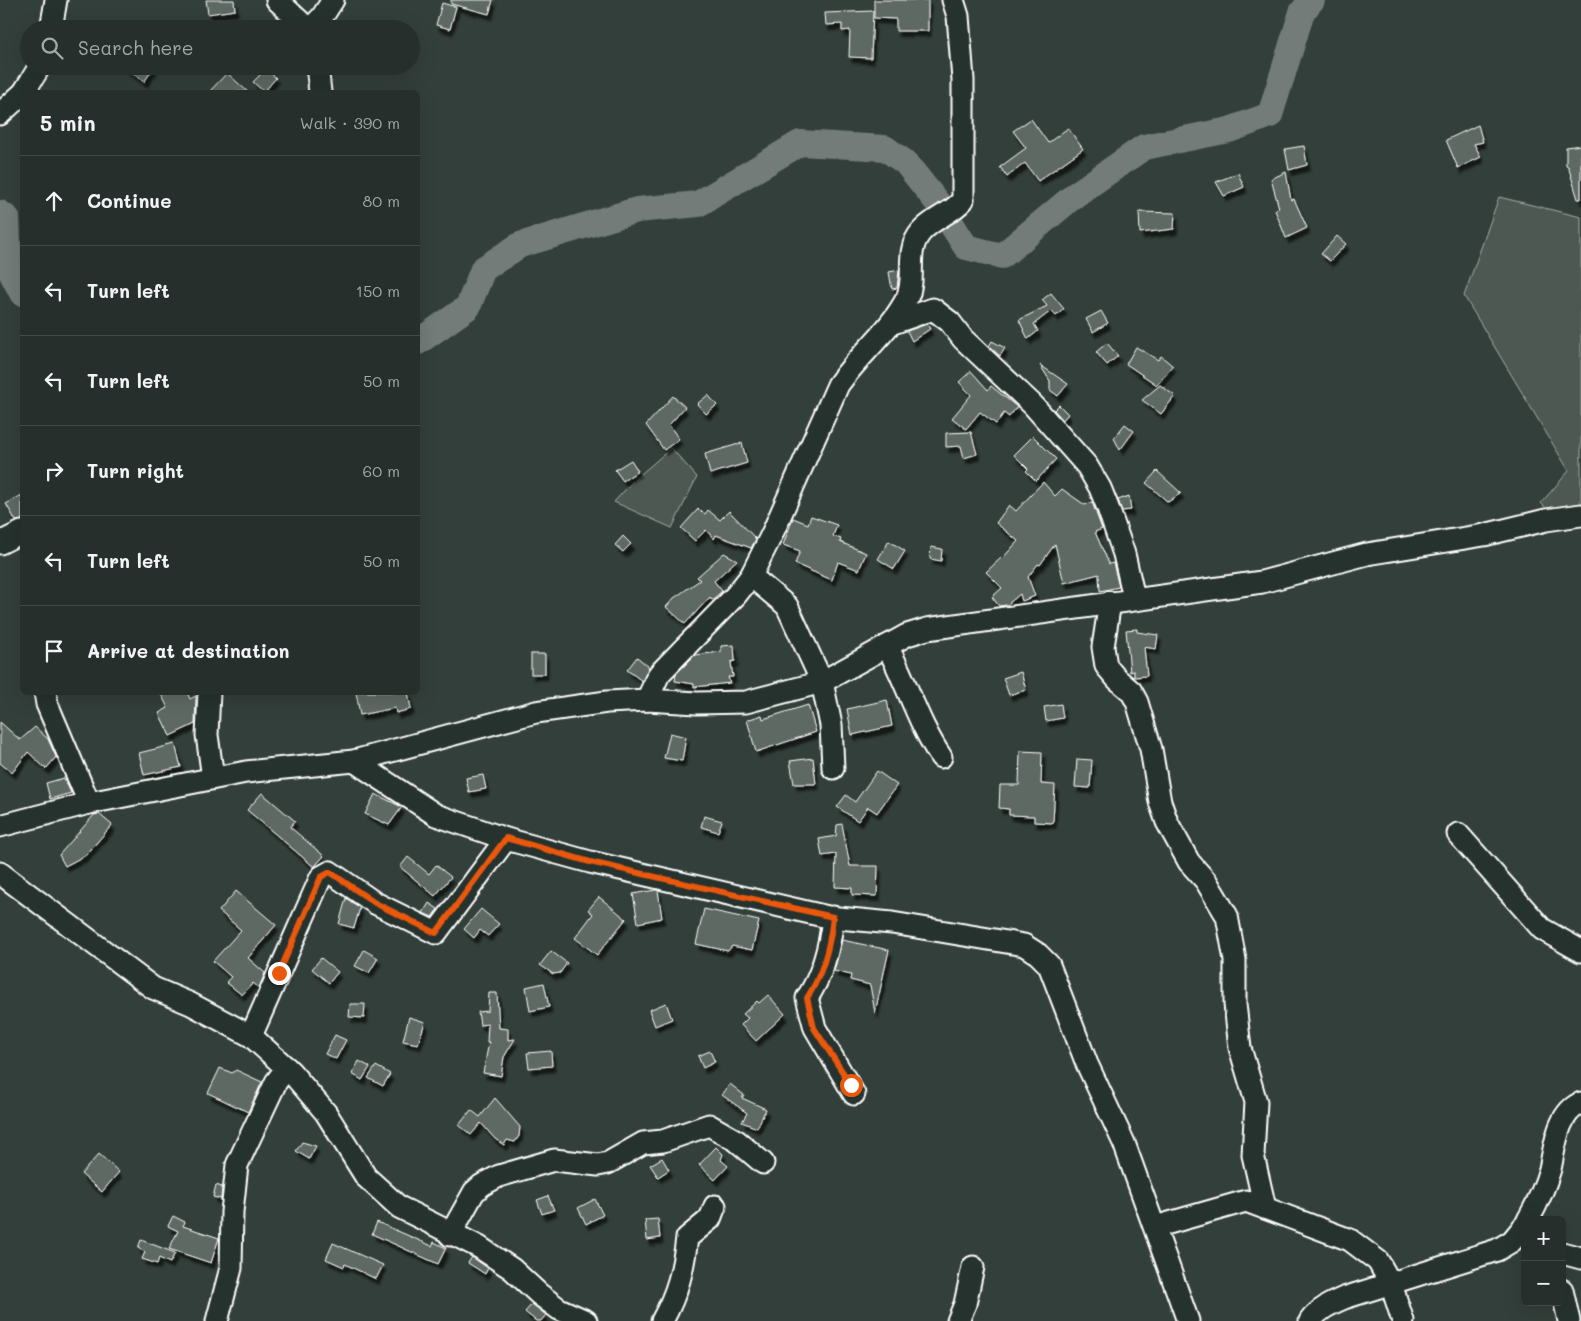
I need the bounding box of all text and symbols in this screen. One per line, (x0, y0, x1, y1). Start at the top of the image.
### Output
search box (20, 20, 420, 75)
icon: search (38, 34, 66, 62)
text: Search here (78, 35, 194, 60)
text: 5 min (40, 109, 96, 136)
text: Walk · 390 m (300, 112, 400, 133)
icon: ahead (40, 187, 68, 215)
text: Continue (87, 188, 172, 213)
text: 80 m (363, 190, 400, 211)
icon: left (40, 277, 68, 305)
text: Turn left (87, 278, 170, 303)
text: 150 m (356, 280, 400, 301)
icon: left (40, 367, 68, 395)
text: Turn left (87, 368, 170, 393)
text: 50 m (363, 370, 400, 391)
icon: right (40, 457, 68, 485)
text: Turn right (87, 458, 184, 483)
text: 60 m (363, 460, 400, 481)
icon: left (40, 547, 68, 575)
text: Turn left (87, 548, 170, 573)
text: 50 m (363, 550, 400, 571)
icon: arrive (40, 637, 68, 665)
text: Arrive at destination (87, 638, 290, 663)
route end (268, 962, 291, 985)
route start (840, 1074, 863, 1097)
map controls (1521, 1216, 1566, 1306)
button: + (1521, 1216, 1566, 1261)
button: − (1521, 1261, 1566, 1306)

